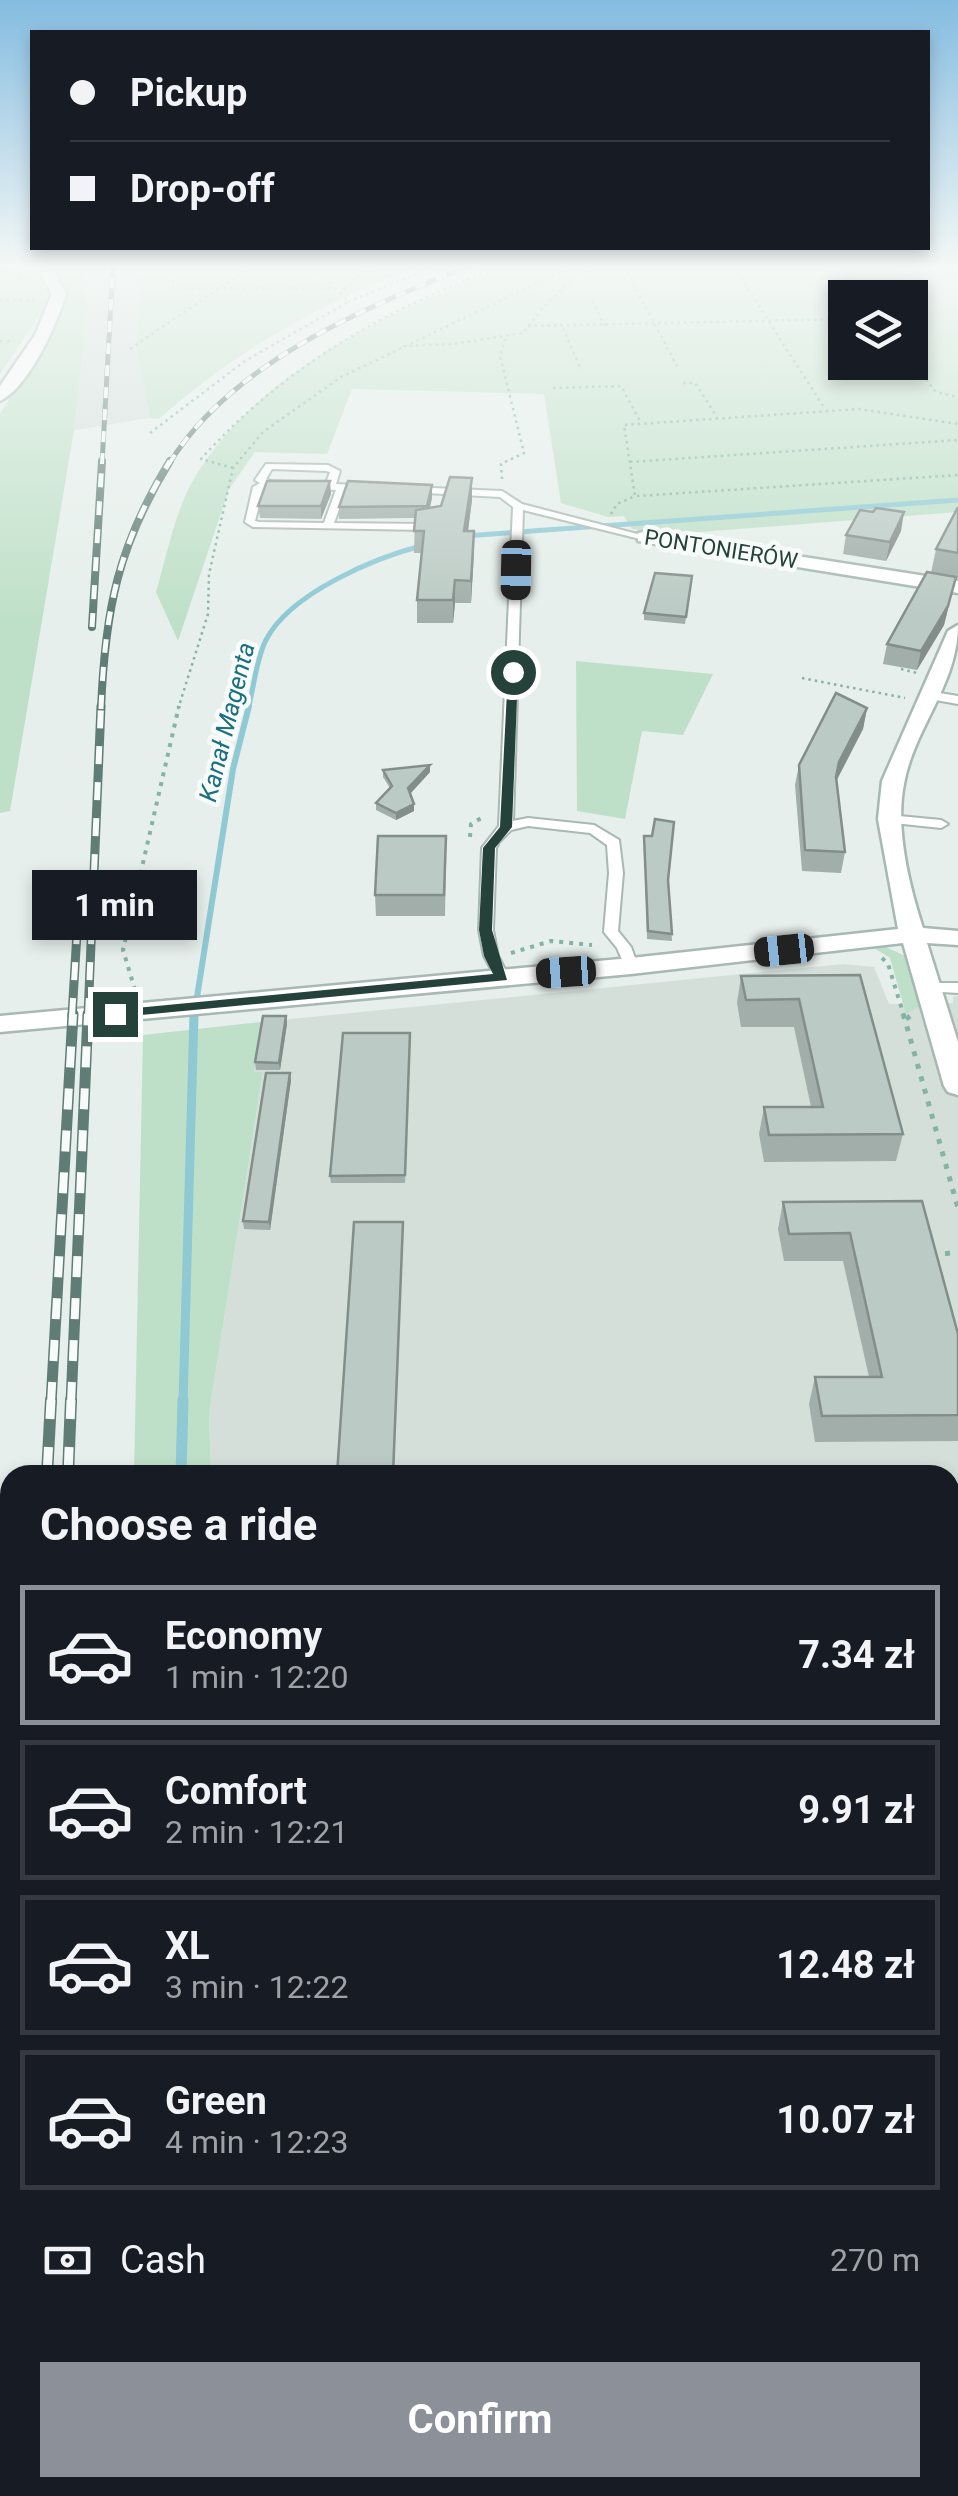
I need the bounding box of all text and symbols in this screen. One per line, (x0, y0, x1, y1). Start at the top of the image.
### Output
text: Pickup (130, 71, 247, 115)
text: Drop-off (130, 167, 275, 211)
map controls (828, 280, 928, 380)
button: layers (828, 280, 928, 380)
street label: PONTONIERÓW (643, 524, 800, 574)
car (500, 540, 532, 600)
water label: Kanał Magenta (193, 639, 261, 805)
route start (491, 650, 536, 695)
callout: 1 min (32, 869, 198, 939)
text: 1 min (74, 886, 155, 924)
car (753, 932, 815, 968)
car (535, 955, 597, 989)
route end (93, 992, 138, 1037)
text: Choose a ride (40, 1498, 317, 1551)
icon: car (45, 1610, 135, 1700)
text: Economy (165, 1614, 322, 1658)
text: 7.34 zł (798, 1633, 915, 1677)
text: 1 min · 12:20 (165, 1658, 348, 1696)
icon: car (45, 1765, 135, 1855)
text: Comfort (165, 1769, 307, 1813)
text: 9.91 zł (798, 1788, 915, 1832)
text: 2 min · 12:21 (165, 1813, 348, 1851)
icon: car (45, 1920, 135, 2010)
text: XL (165, 1924, 210, 1968)
text: 12.48 zł (776, 1943, 915, 1987)
text: 3 min · 12:22 (165, 1968, 348, 2006)
icon: car (45, 2075, 135, 2165)
text: Green (165, 2079, 267, 2123)
text: 10.07 zł (776, 2098, 915, 2142)
text: 4 min · 12:23 (165, 2123, 348, 2161)
icon: cash (40, 2233, 95, 2288)
text: Cash (120, 2238, 206, 2282)
text: 270 m (830, 2241, 920, 2279)
button: Confirm (40, 2362, 920, 2477)

